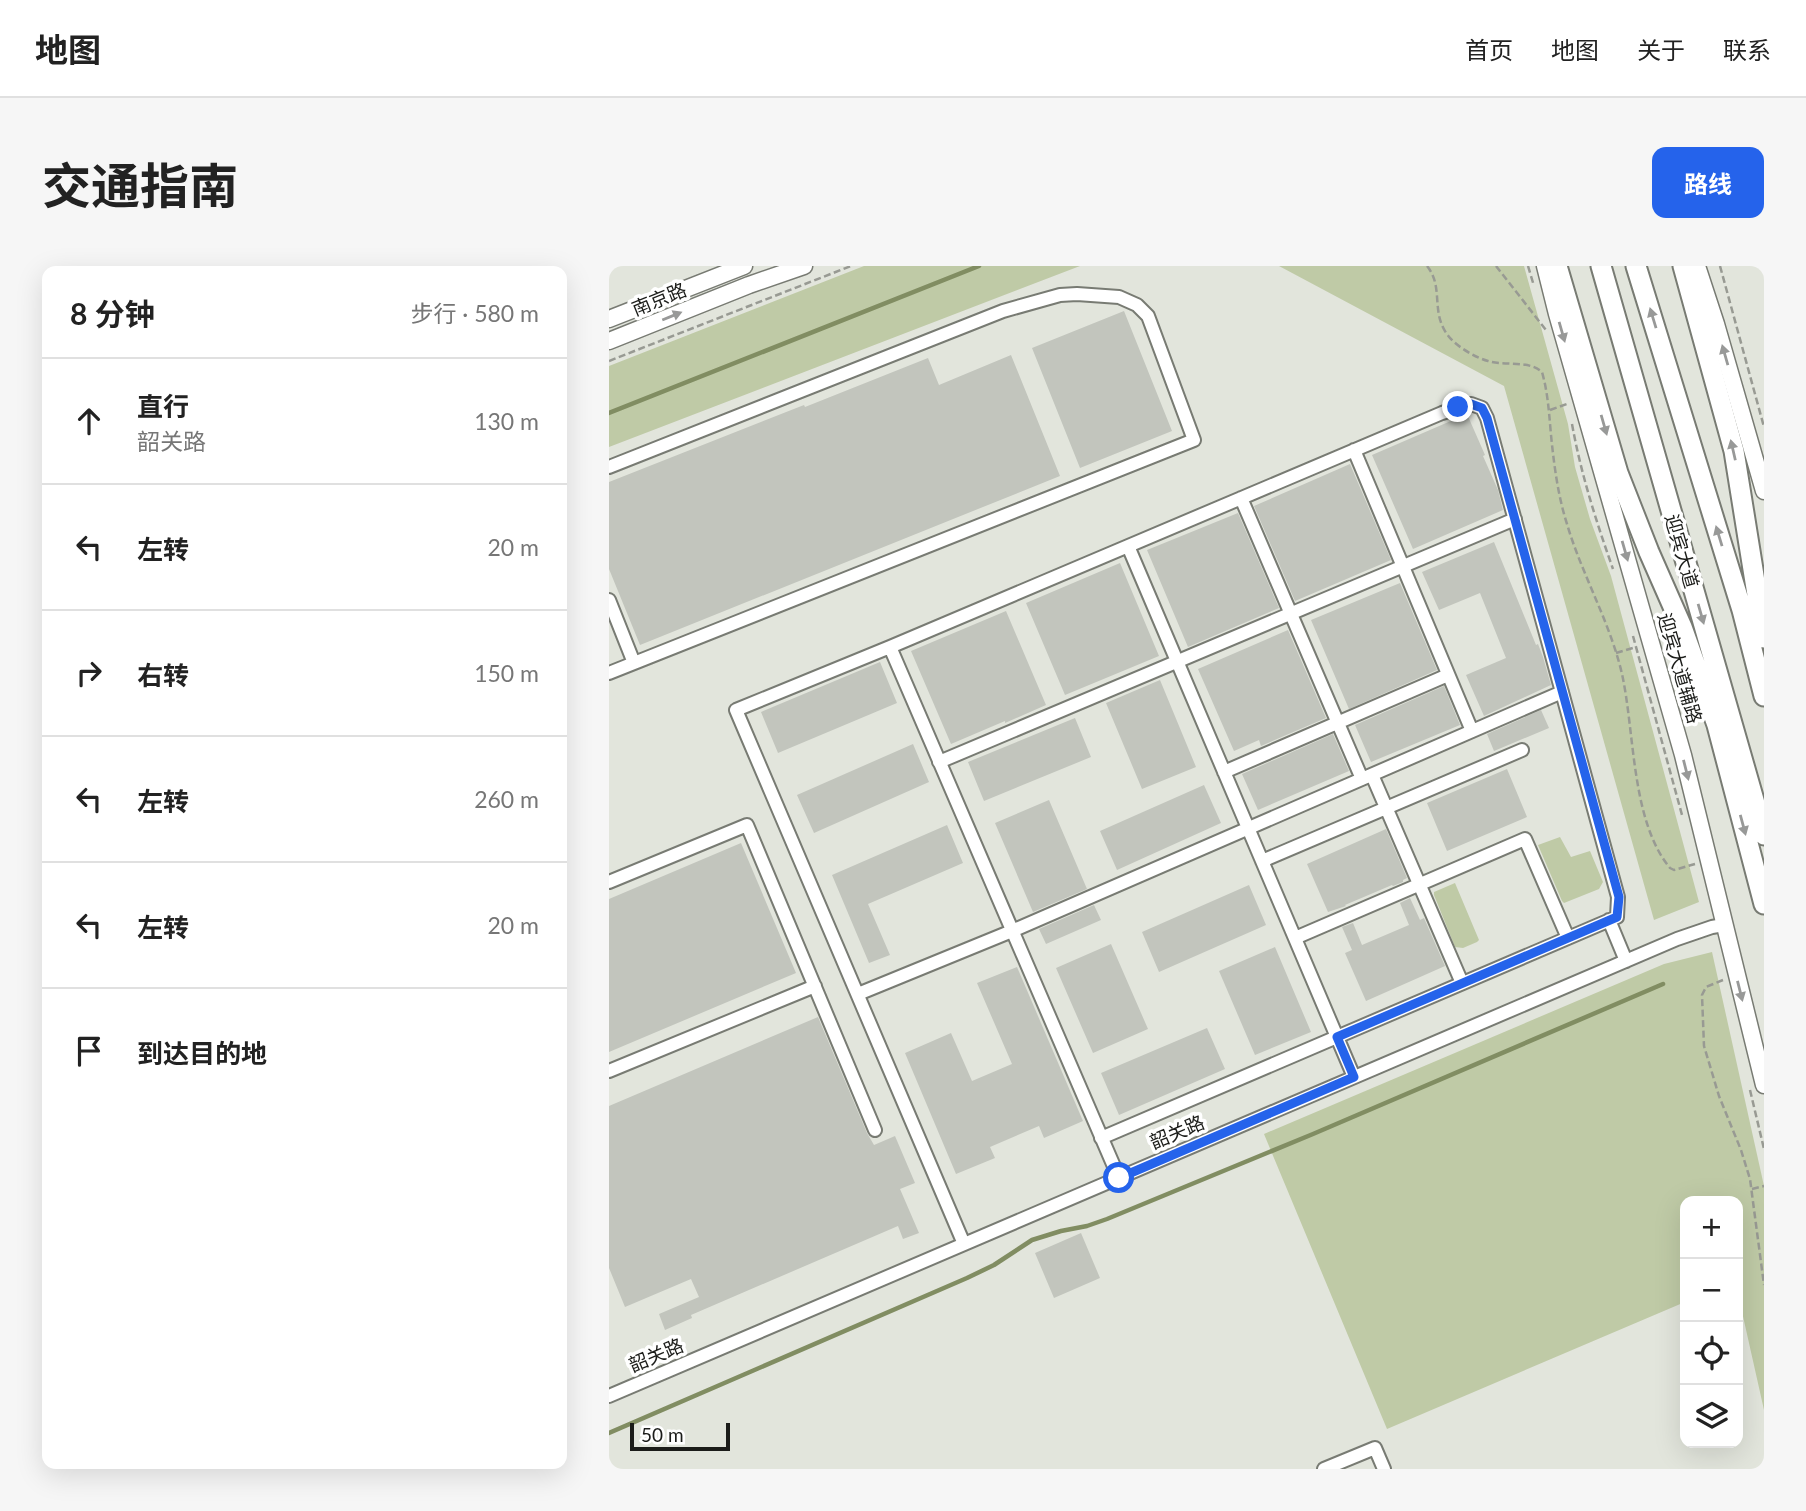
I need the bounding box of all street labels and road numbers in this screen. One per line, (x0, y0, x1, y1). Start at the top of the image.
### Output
street label: 南京路 (628, 277, 690, 320)
street label: 迎宾大道 (1661, 511, 1704, 591)
street label: 迎宾大道辅路 (1654, 610, 1707, 726)
street label: 韶关路 (1146, 1110, 1208, 1153)
street label: 韶关路 (625, 1333, 687, 1376)

